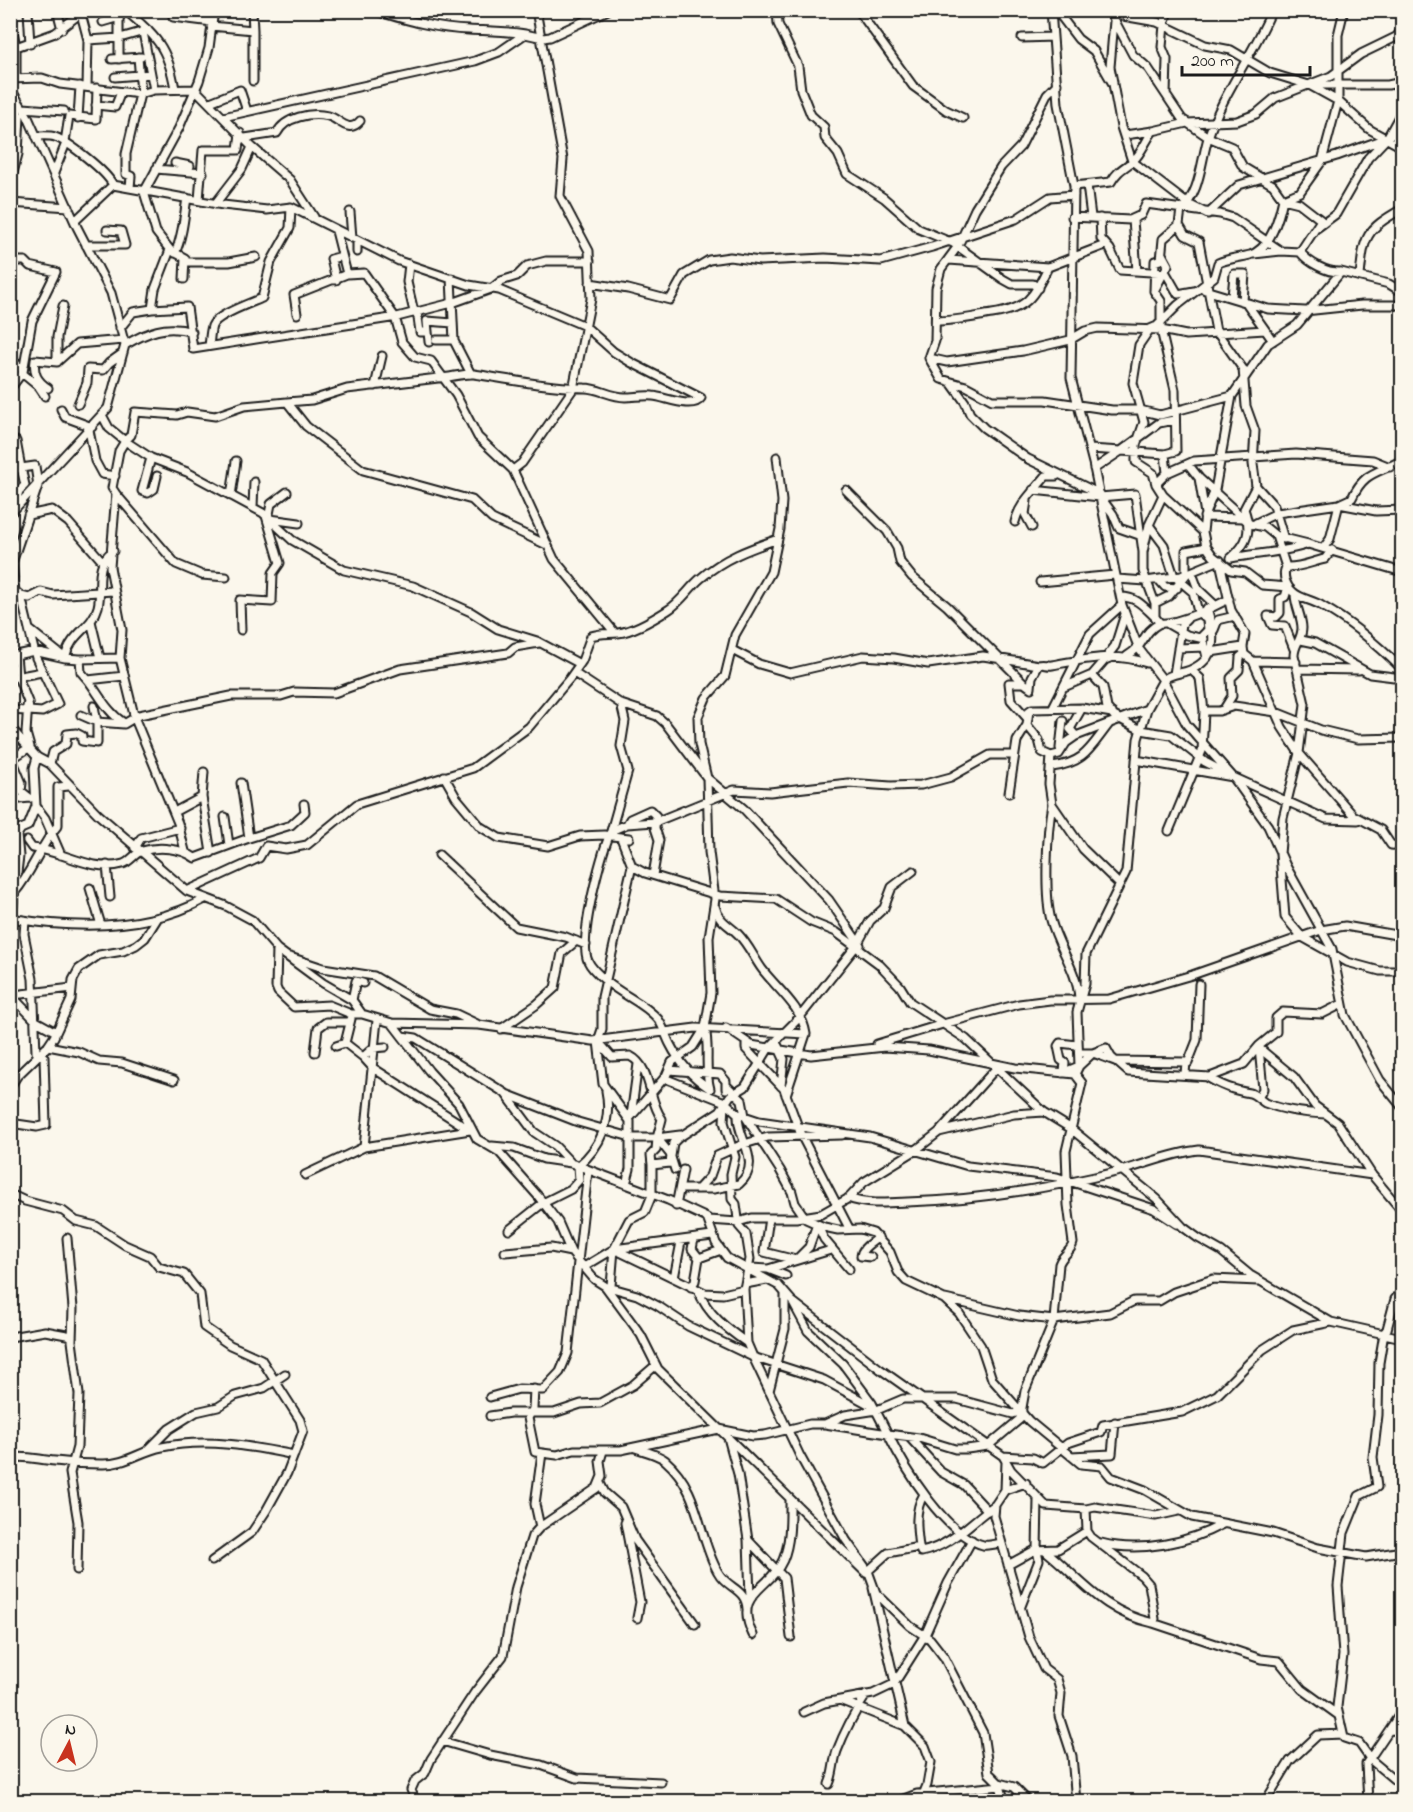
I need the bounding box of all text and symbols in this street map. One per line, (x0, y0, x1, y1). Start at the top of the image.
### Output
scale bar (1182, 39, 1310, 77)
text: 200 m (1191, 49, 1234, 75)
north arrow (39, 1713, 99, 1773)
text: N (64, 1718, 78, 1743)

